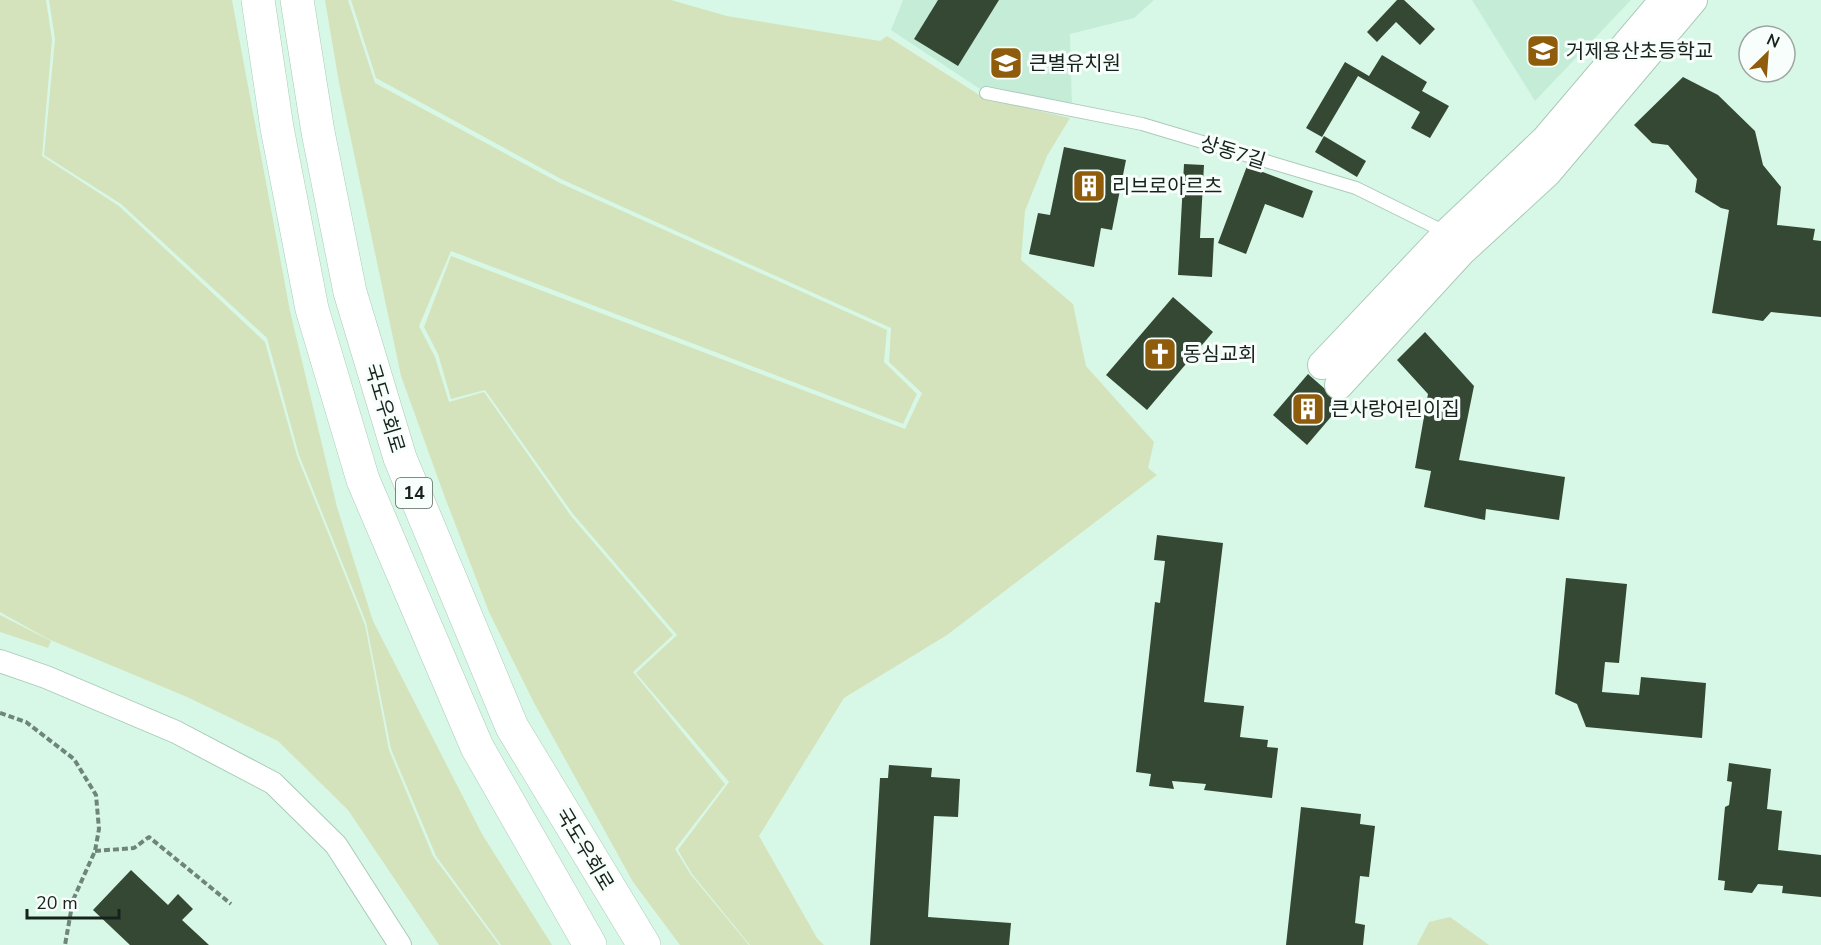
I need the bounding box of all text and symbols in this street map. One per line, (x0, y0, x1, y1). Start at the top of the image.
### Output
north arrow (1737, 24, 1797, 84)
text: N (1763, 29, 1783, 54)
school or university icon: 거제용산초등학교 (1525, 33, 1561, 69)
place label: 거제용산초등학교 (1566, 38, 1713, 65)
school or university icon: 큰별유치원 (988, 45, 1024, 81)
place label: 큰별유치원 (1029, 50, 1121, 77)
street label: 상동7길 (1197, 130, 1269, 175)
building icon: 리브로아르츠 (1071, 168, 1107, 204)
place label: 리브로아르츠 (1112, 173, 1222, 200)
church icon: 동심교회 (1142, 336, 1178, 372)
place label: 동심교회 (1183, 341, 1257, 368)
street label: 국도우회로 (358, 360, 411, 456)
building icon: 큰사랑어린이집 (1290, 391, 1326, 427)
place label: 큰사랑어린이집 (1331, 396, 1460, 423)
road number: 14 (396, 478, 432, 508)
street label: 국도우회로 (549, 803, 620, 896)
scale bar (27, 882, 118, 920)
text: 20 m (36, 891, 78, 915)

